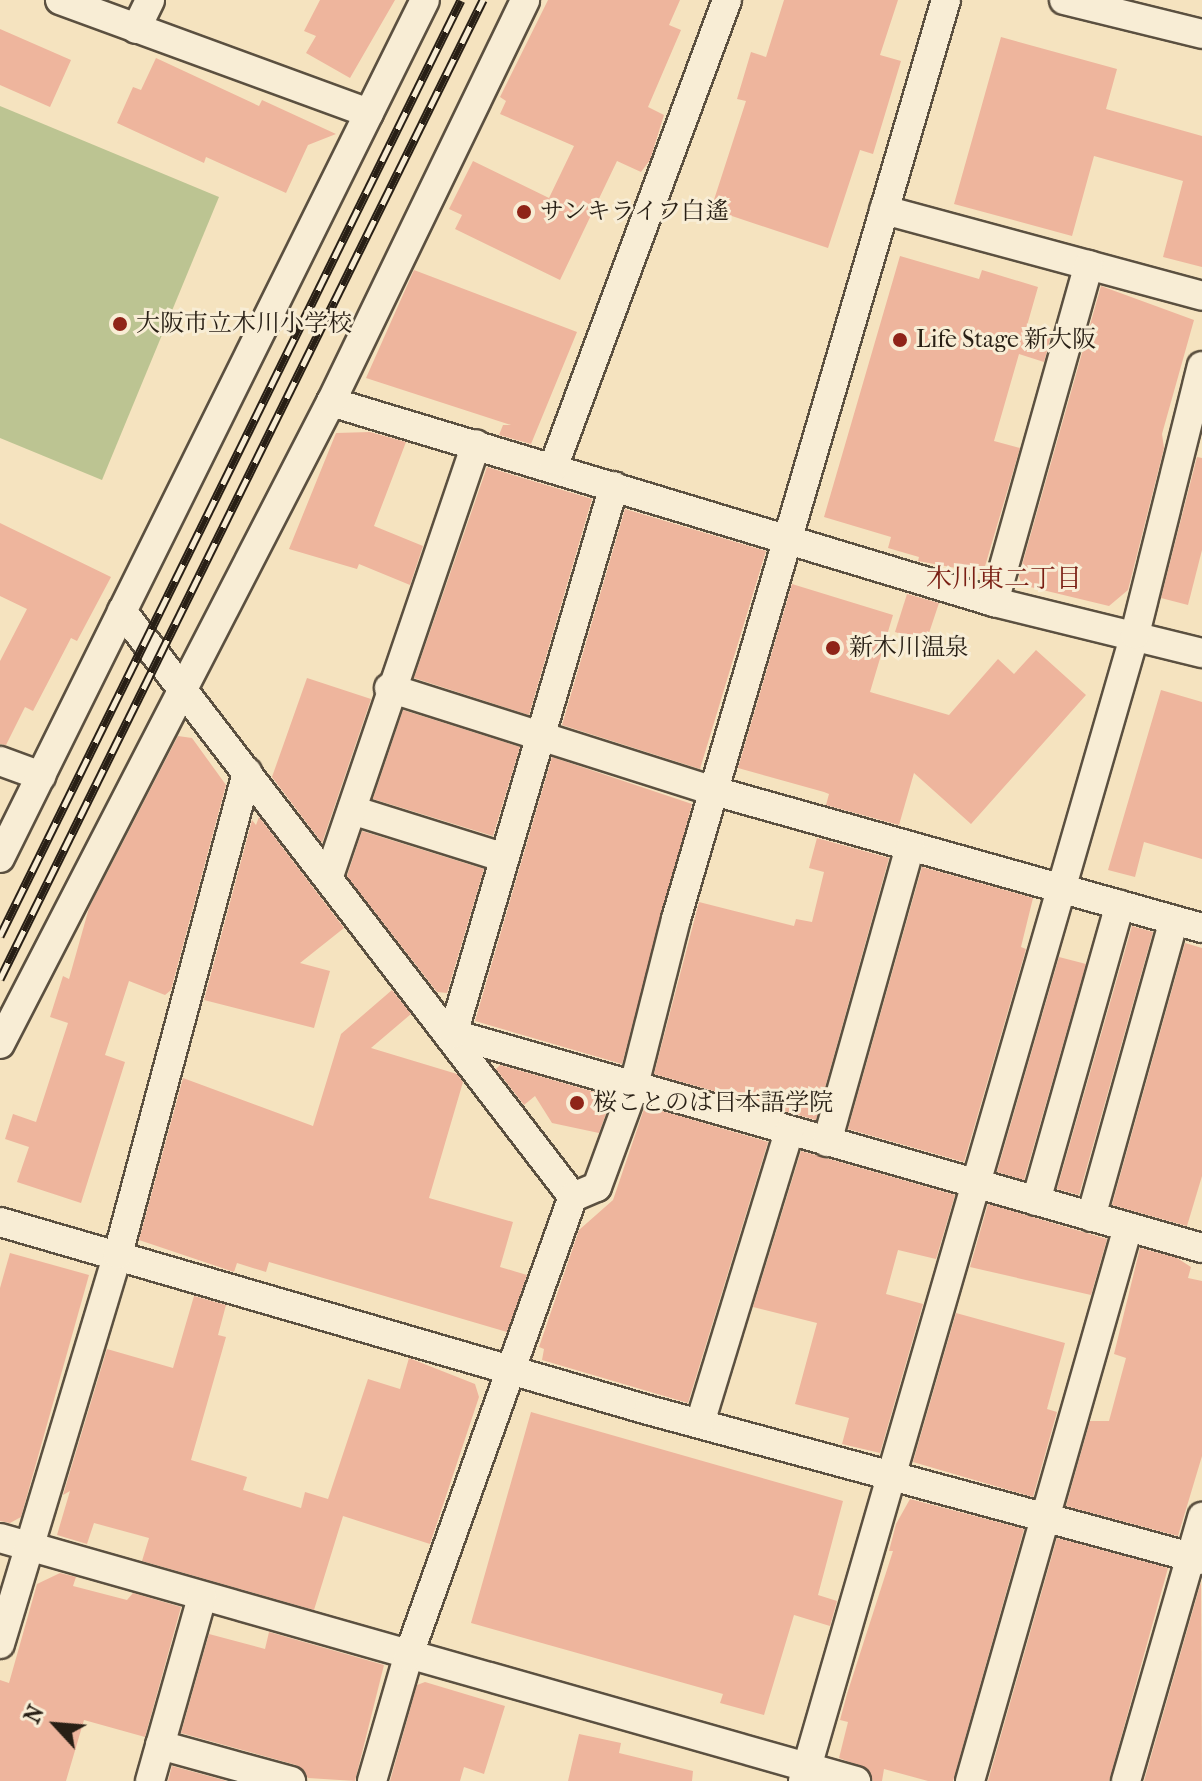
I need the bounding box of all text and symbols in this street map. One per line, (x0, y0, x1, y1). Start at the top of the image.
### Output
place label: サンキライフ白遙 (540, 198, 732, 226)
marker: サンキライフ白遙 (515, 203, 533, 221)
place label: 大阪市立木川小学校 (136, 310, 352, 338)
marker: 大阪市立木川小学校 (111, 315, 129, 333)
place label: Life Stage 新大阪 (916, 326, 1096, 354)
marker: Life Stage 新大阪 (891, 331, 909, 349)
district label: 木川東二丁目 (926, 563, 1082, 595)
place label: 新木川温泉 (849, 634, 969, 662)
marker: 新木川温泉 (824, 639, 842, 657)
place label: 桜ことのは日本語学院 (593, 1089, 833, 1117)
marker: 桜ことのは日本語学院 (568, 1094, 586, 1112)
north arrow (16, 1685, 96, 1765)
text: N (19, 1701, 50, 1728)

